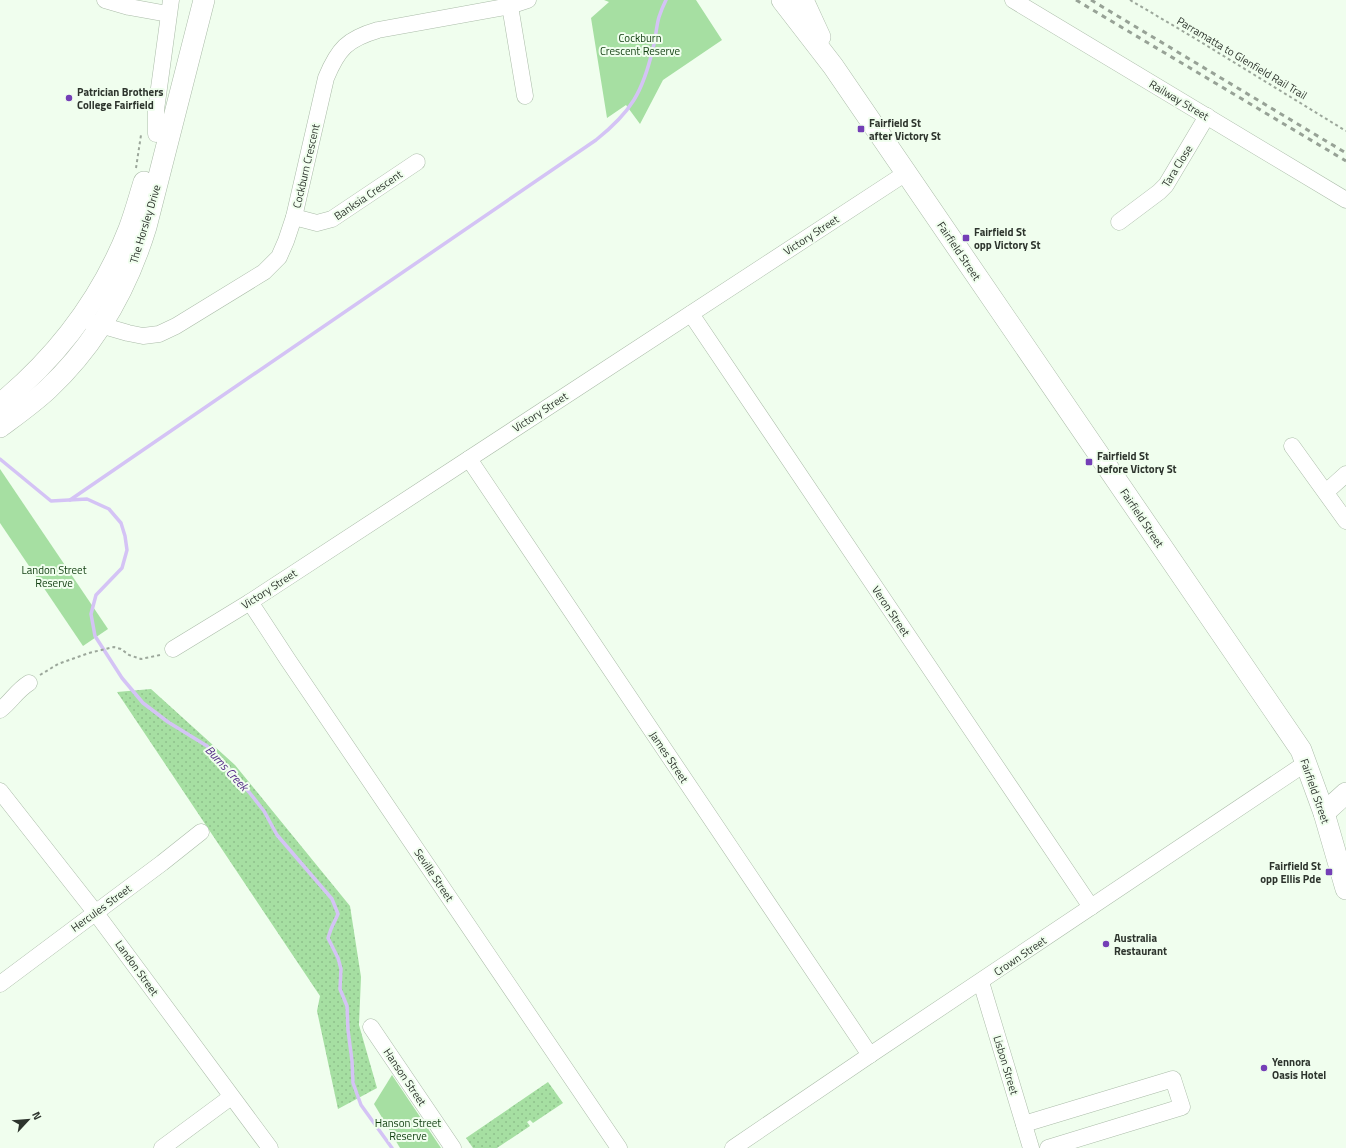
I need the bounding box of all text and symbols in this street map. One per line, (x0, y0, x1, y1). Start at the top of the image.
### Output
street label: Parramatta to Glenfield Rail Trail (1174, 13, 1310, 103)
park label: Cockburn Crescent Reserve (600, 30, 681, 59)
street label: Railway Street (1146, 76, 1212, 124)
place label: Patrician Brothers College Fairfield (77, 84, 163, 113)
marker: Patrician Brothers College Fairfield (64, 93, 74, 103)
place label: Fairfield St after Victory St (869, 115, 941, 144)
street label: Cockburn Crescent (289, 122, 323, 210)
marker: Fairfield St after Victory St (856, 124, 866, 134)
street label: Tara Close (1158, 141, 1196, 190)
street label: Banksia Crescent (331, 166, 405, 224)
street label: The Horsley Drive (125, 182, 165, 265)
street label: Victory Street (780, 211, 842, 259)
street label: Fairfield Street (933, 218, 985, 284)
place label: Fairfield St opp Victory St (974, 224, 1040, 253)
marker: Fairfield St opp Victory St (961, 233, 971, 243)
street label: Victory Street (509, 388, 571, 436)
place label: Fairfield St before Victory St (1097, 448, 1177, 477)
marker: Fairfield St before Victory St (1084, 457, 1094, 467)
street label: Fairfield Street (1116, 485, 1168, 551)
park label: Landon Street Reserve (22, 562, 87, 591)
street label: Victory Street (238, 565, 300, 613)
street label: Veron Street (868, 583, 914, 640)
street label: James Street (646, 728, 692, 786)
water label: Burns Creek (201, 741, 254, 796)
street label: Fairfield Street (1296, 756, 1334, 826)
street label: Seville Street (410, 845, 458, 905)
place label: Fairfield St opp Ellis Pde (1260, 858, 1321, 887)
marker: Fairfield St opp Ellis Pde (1324, 867, 1334, 877)
street label: Hercules Street (67, 881, 135, 935)
place label: Australia Restaurant (1114, 930, 1167, 959)
street label: Crown Street (990, 932, 1050, 980)
street label: Landon Street (111, 937, 163, 999)
marker: Australia Restaurant (1101, 939, 1111, 949)
street label: Lisbon Street (989, 1033, 1023, 1097)
street label: Hanson Street (380, 1045, 430, 1109)
place label: Yennora Oasis Hotel (1272, 1054, 1326, 1083)
marker: Yennora Oasis Hotel (1259, 1063, 1269, 1073)
north arrow (8, 1100, 48, 1140)
text: N (28, 1109, 46, 1123)
park label: Hanson Street Reserve (375, 1115, 441, 1144)

